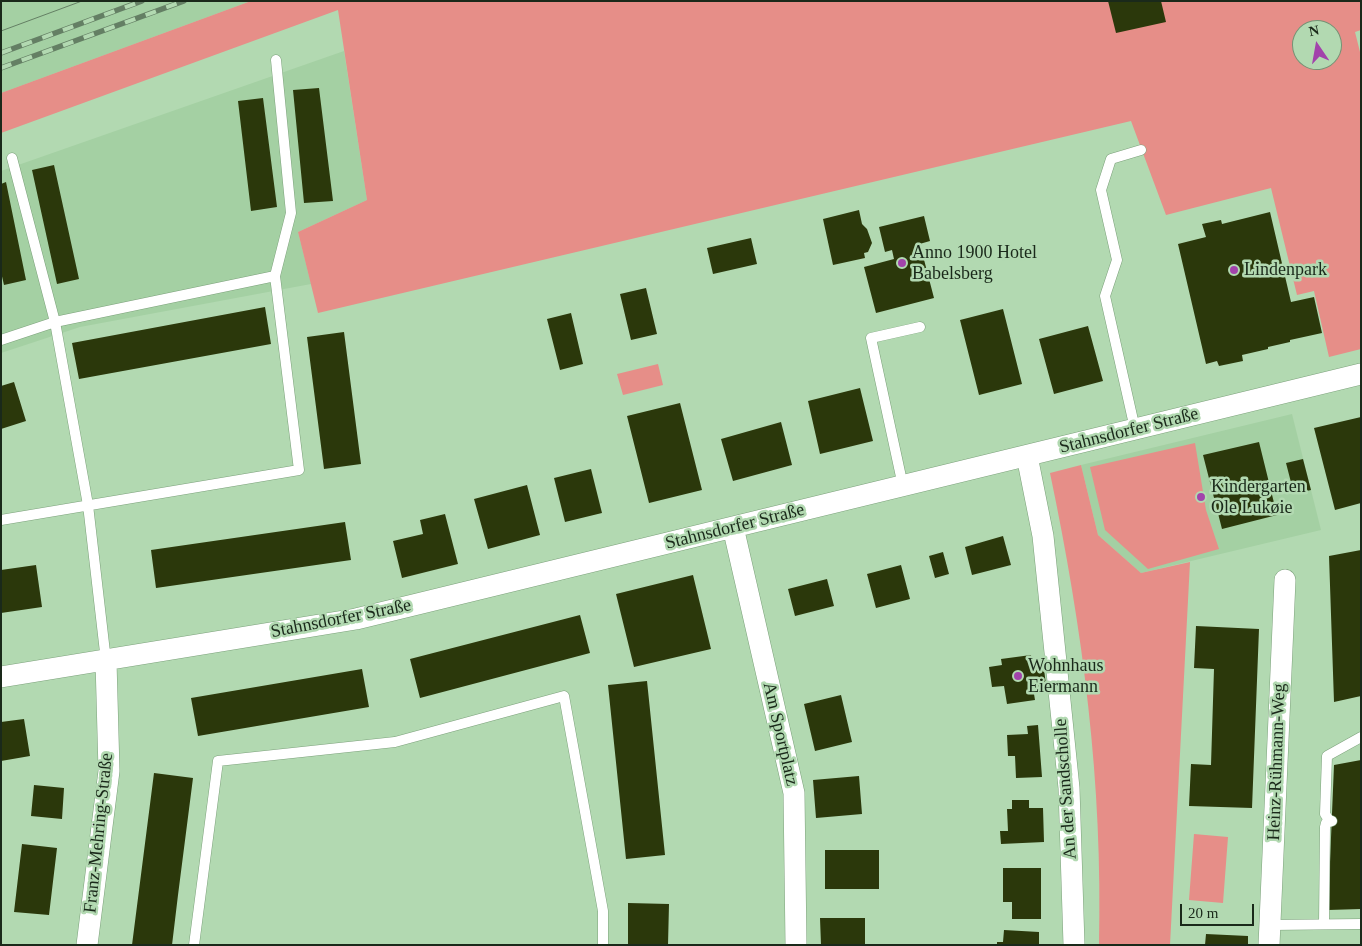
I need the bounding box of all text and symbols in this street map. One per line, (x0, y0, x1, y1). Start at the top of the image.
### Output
north arrow (1292, 20, 1342, 70)
text: N (1307, 22, 1320, 39)
place label: Anno 1900 Hotel Babelsberg (912, 242, 1037, 284)
marker: Anno 1900 Hotel Babelsberg (896, 257, 908, 269)
place label: Lindenpark (1244, 259, 1327, 281)
marker: Lindenpark (1228, 264, 1240, 276)
street label: Stahnsdorfer Straße (1057, 403, 1201, 459)
place label: Kindergarten Ole Lukøie (1211, 476, 1306, 518)
marker: Kindergarten Ole Lukøie (1195, 491, 1207, 503)
street label: Stahnsdorfer Straße (663, 499, 807, 555)
street label: Stahnsdorfer Straße (269, 595, 413, 643)
place label: Wohnhaus Eiermann (1028, 655, 1104, 698)
marker: Wohnhaus Eiermann (1012, 670, 1024, 682)
street label: Am Sportplatz (758, 680, 802, 788)
street label: Heinz-Rühmann-Weg (1263, 683, 1291, 841)
street label: An der Sandscholle (1050, 718, 1082, 860)
street label: Franz-Mehring-Straße (80, 752, 118, 914)
scale bar (1182, 894, 1256, 926)
text: 20 m (1188, 905, 1218, 921)

